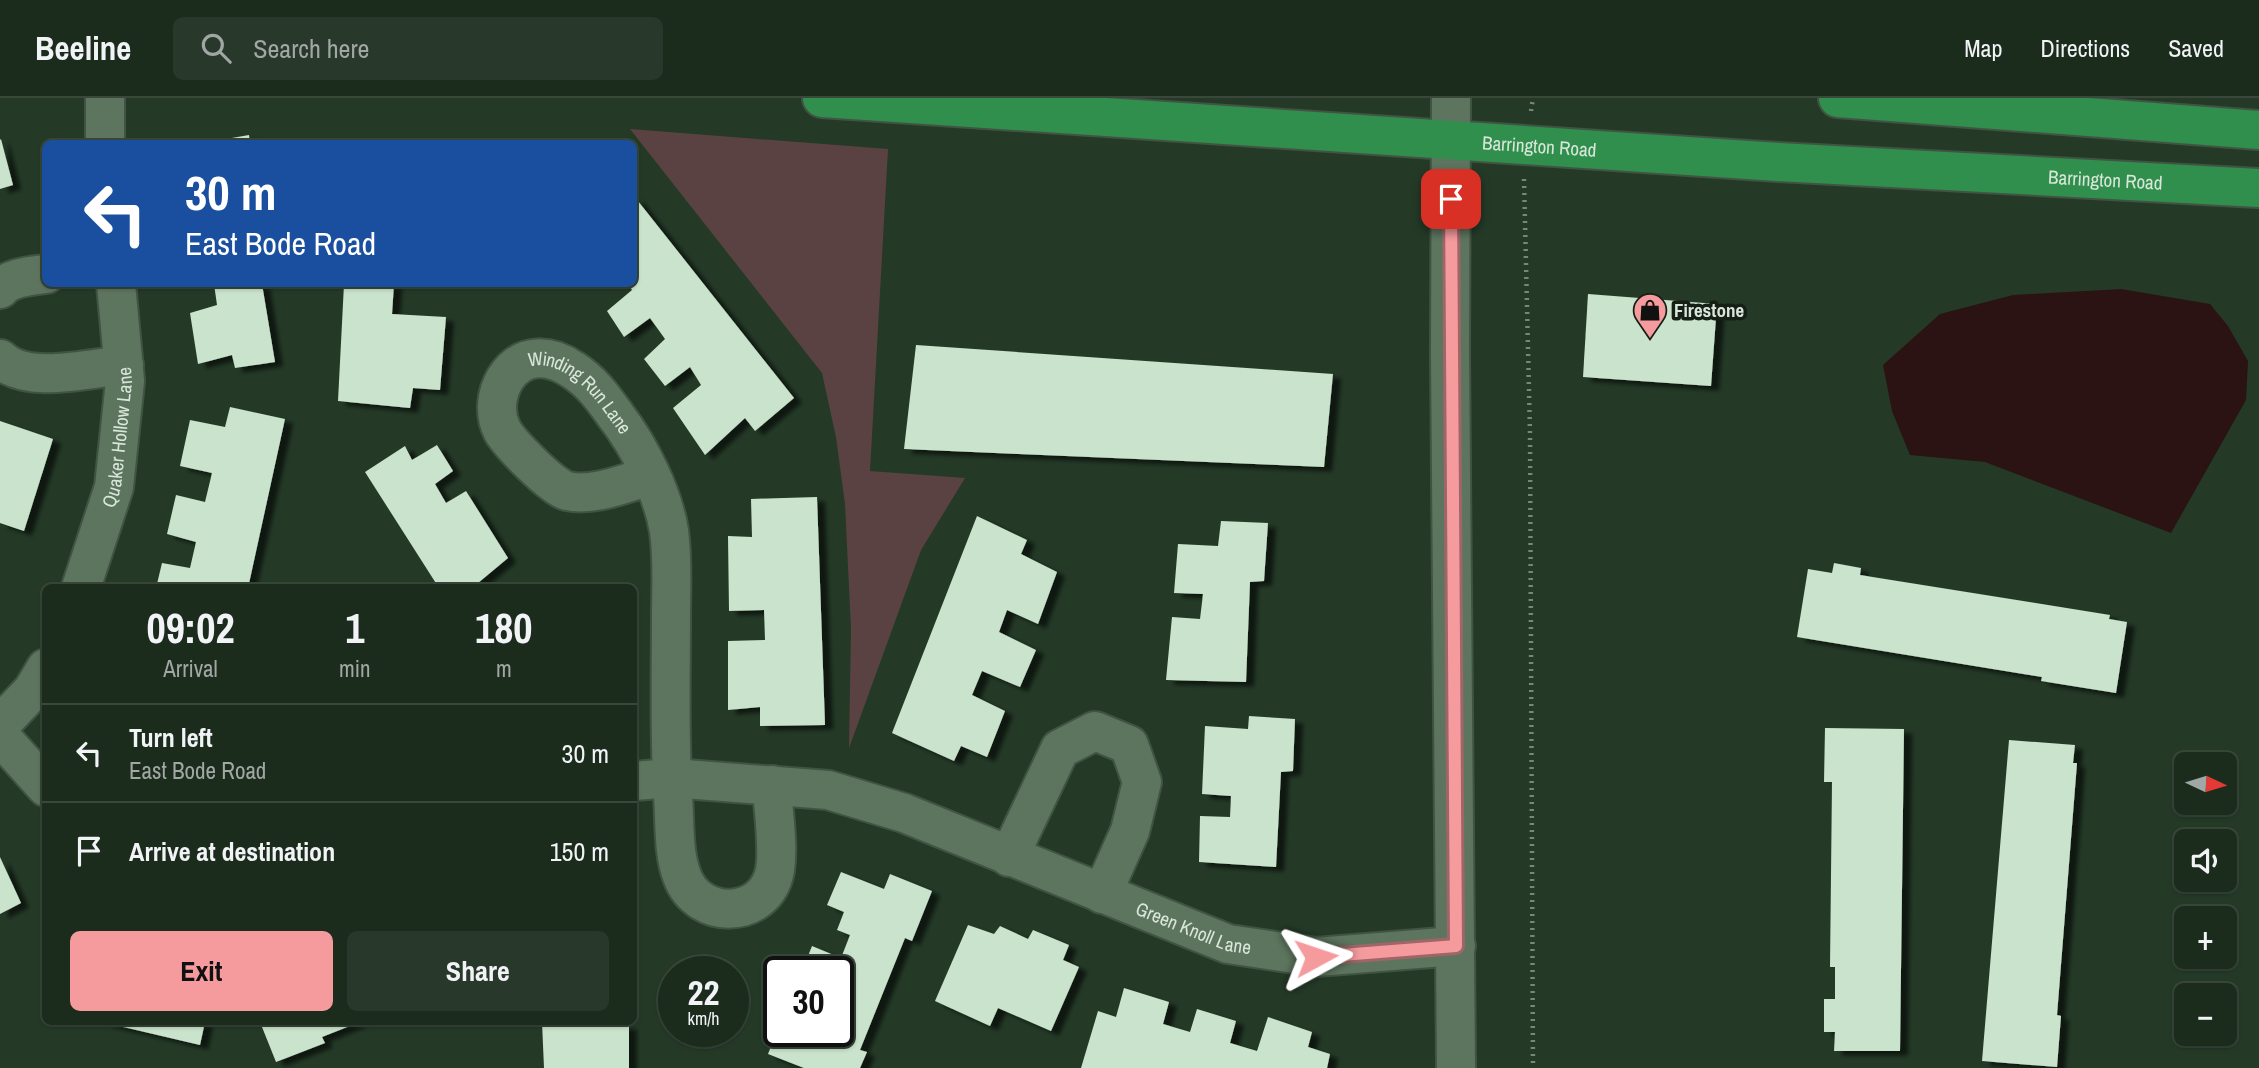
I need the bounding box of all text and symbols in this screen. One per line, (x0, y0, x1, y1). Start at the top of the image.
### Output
search box (173, 17, 663, 80)
text: Beeline (35, 26, 131, 70)
icon: search (197, 29, 235, 67)
text: Search here (253, 31, 369, 66)
text: Map (1964, 32, 2002, 64)
text: Directions (2040, 32, 2130, 64)
text: Saved (2168, 32, 2224, 64)
street label: Barrington Road (1481, 129, 1597, 163)
text: 30 m (185, 159, 277, 225)
street label: Barrington Road (2048, 164, 2163, 196)
icon: left (70, 168, 161, 259)
pin (1421, 169, 1481, 229)
icon: arrive (1432, 180, 1470, 218)
text: East Bode Road (185, 222, 376, 265)
shop icon: Firestone (1631, 291, 1669, 340)
place label: Firestone (1674, 297, 1744, 323)
street label: Winding Run Lane (527, 345, 638, 439)
street label: Quaker Hollow Lane (95, 366, 138, 511)
text: 09:02 (147, 600, 235, 656)
text: 1 (345, 600, 364, 656)
text: 180 (475, 600, 533, 656)
text: Arrival (163, 653, 218, 684)
text: min (339, 653, 371, 684)
text: m (496, 653, 512, 684)
text: Turn left (129, 720, 213, 755)
icon: left (70, 734, 108, 772)
text: 30 m (562, 736, 609, 771)
north arrow (2174, 752, 2236, 816)
map controls (2174, 752, 2237, 1046)
text: East Bode Road (129, 755, 266, 786)
button: sound (2174, 829, 2237, 892)
icon: arrive (70, 832, 108, 870)
text: Arrive at destination (129, 834, 335, 869)
text: 150 m (550, 834, 609, 869)
street label: Green Knoll Lane (1132, 895, 1253, 960)
button: + (2174, 906, 2237, 969)
position arrow (1279, 920, 1353, 994)
button: Exit (70, 931, 333, 1011)
button: Share (347, 931, 609, 1011)
speed limit sign: 30 (763, 956, 854, 1047)
text: 22 (688, 969, 719, 1016)
button: − (2174, 983, 2237, 1046)
text: km/h (688, 1006, 720, 1031)

